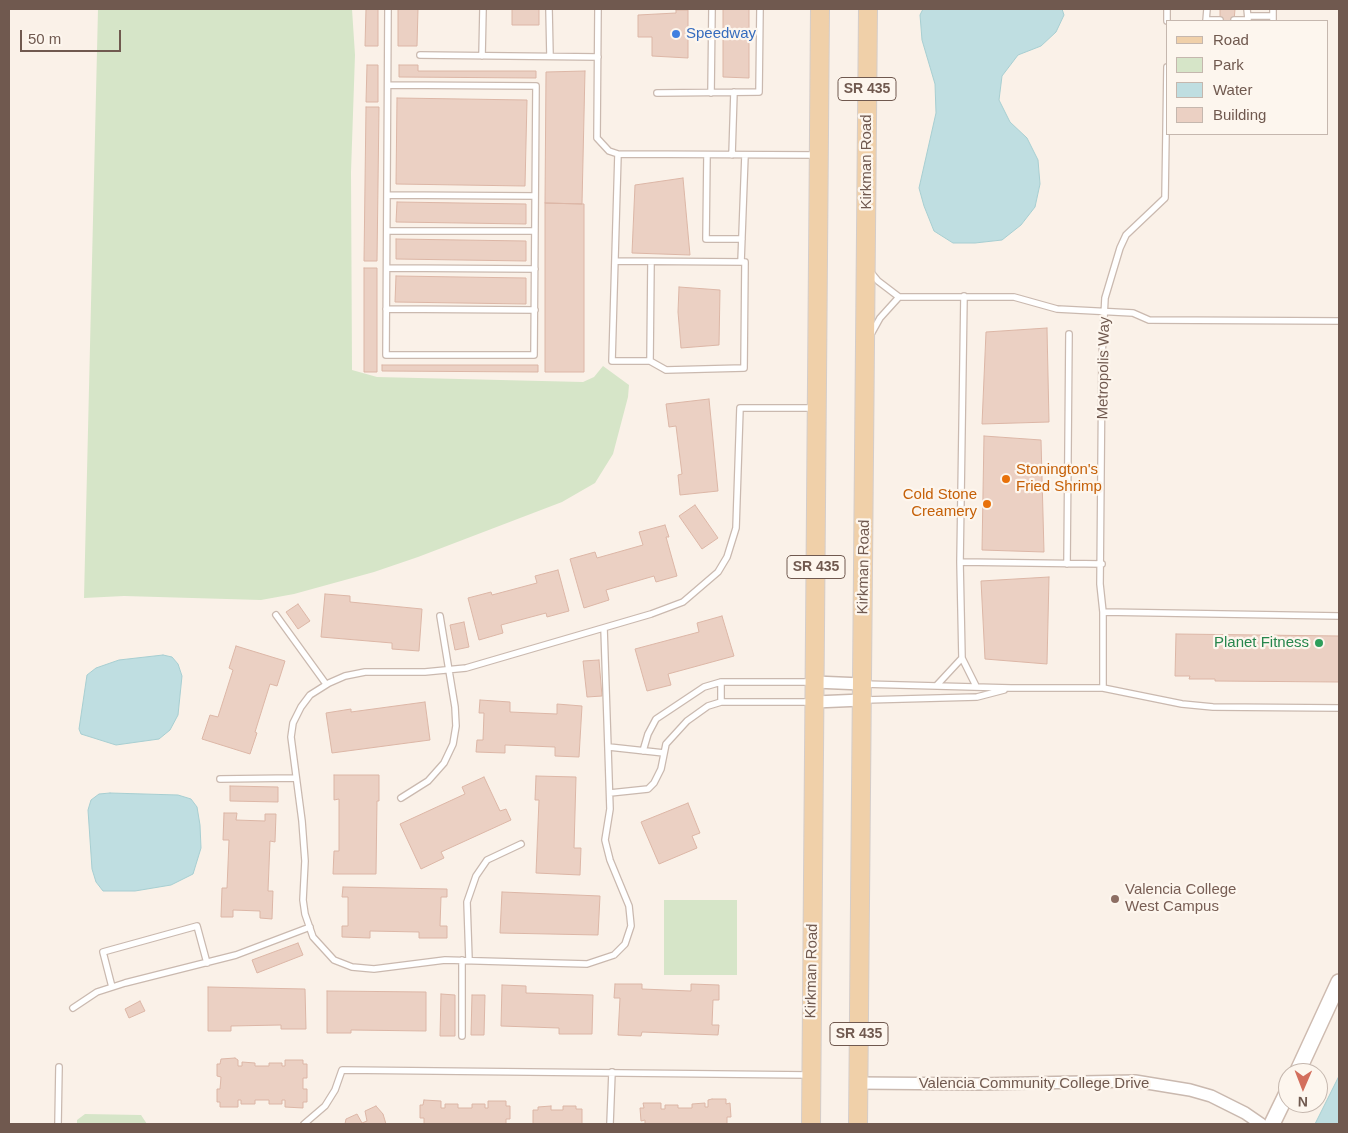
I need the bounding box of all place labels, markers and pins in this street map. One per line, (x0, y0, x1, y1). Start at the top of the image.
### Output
place label: Speedway (686, 25, 756, 43)
marker: Speedway (670, 28, 682, 40)
place label: Stonington's Fried Shrimp (1016, 461, 1102, 496)
marker: Stonington's Fried Shrimp (1000, 473, 1012, 485)
place label: Cold Stone Creamery (903, 486, 977, 521)
marker: Cold Stone Creamery (981, 498, 993, 510)
place label: Planet Fitness (1214, 634, 1309, 652)
marker: Planet Fitness (1313, 637, 1325, 649)
place label: Valencia College West Campus (1125, 881, 1236, 916)
marker: Valencia College West Campus (1109, 893, 1121, 905)

